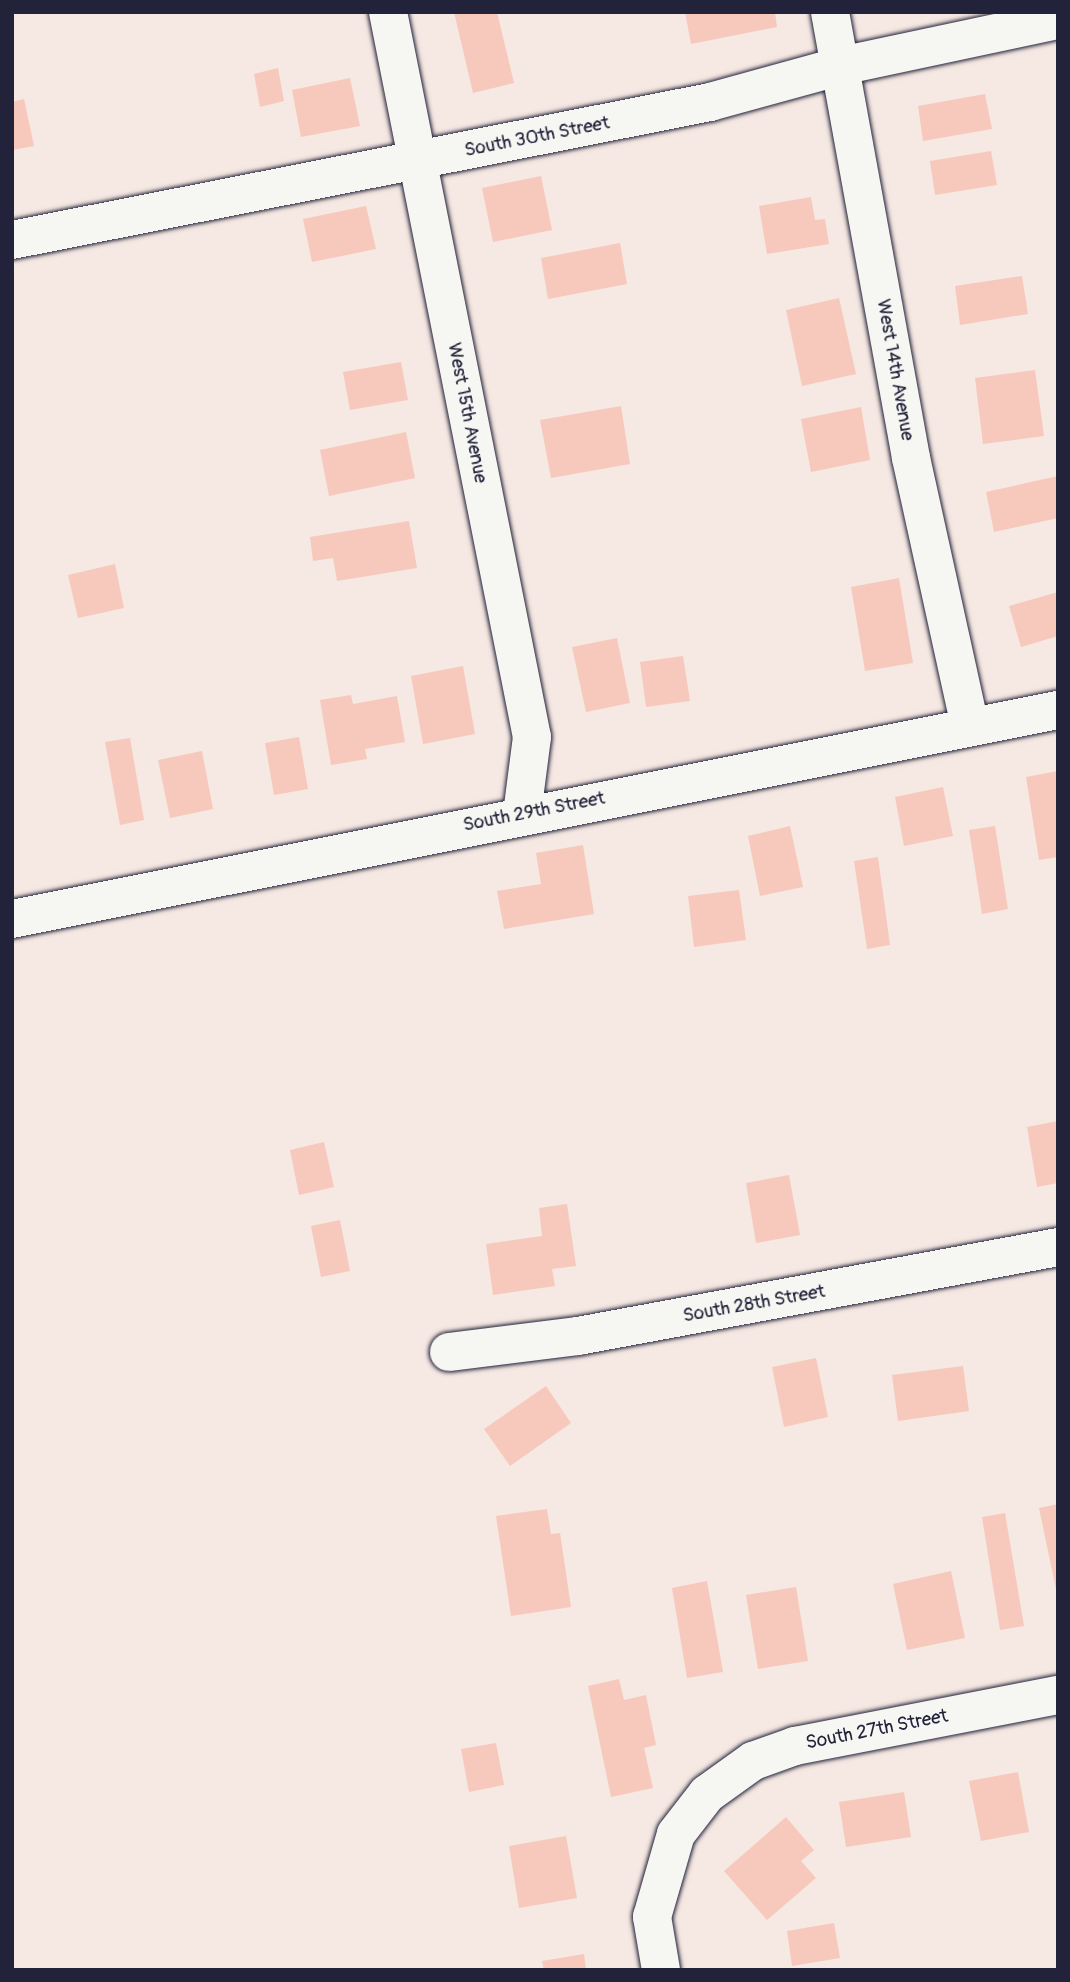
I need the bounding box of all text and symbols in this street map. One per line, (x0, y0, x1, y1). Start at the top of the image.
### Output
street label: South 30th Street (463, 112, 611, 162)
street label: West 14th Avenue (871, 297, 919, 443)
street label: West 15th Avenue (442, 341, 492, 485)
street label: South 29th Street (461, 787, 607, 837)
street label: South 28th Street (681, 1280, 827, 1328)
street label: South 27th Street (804, 1705, 950, 1755)

